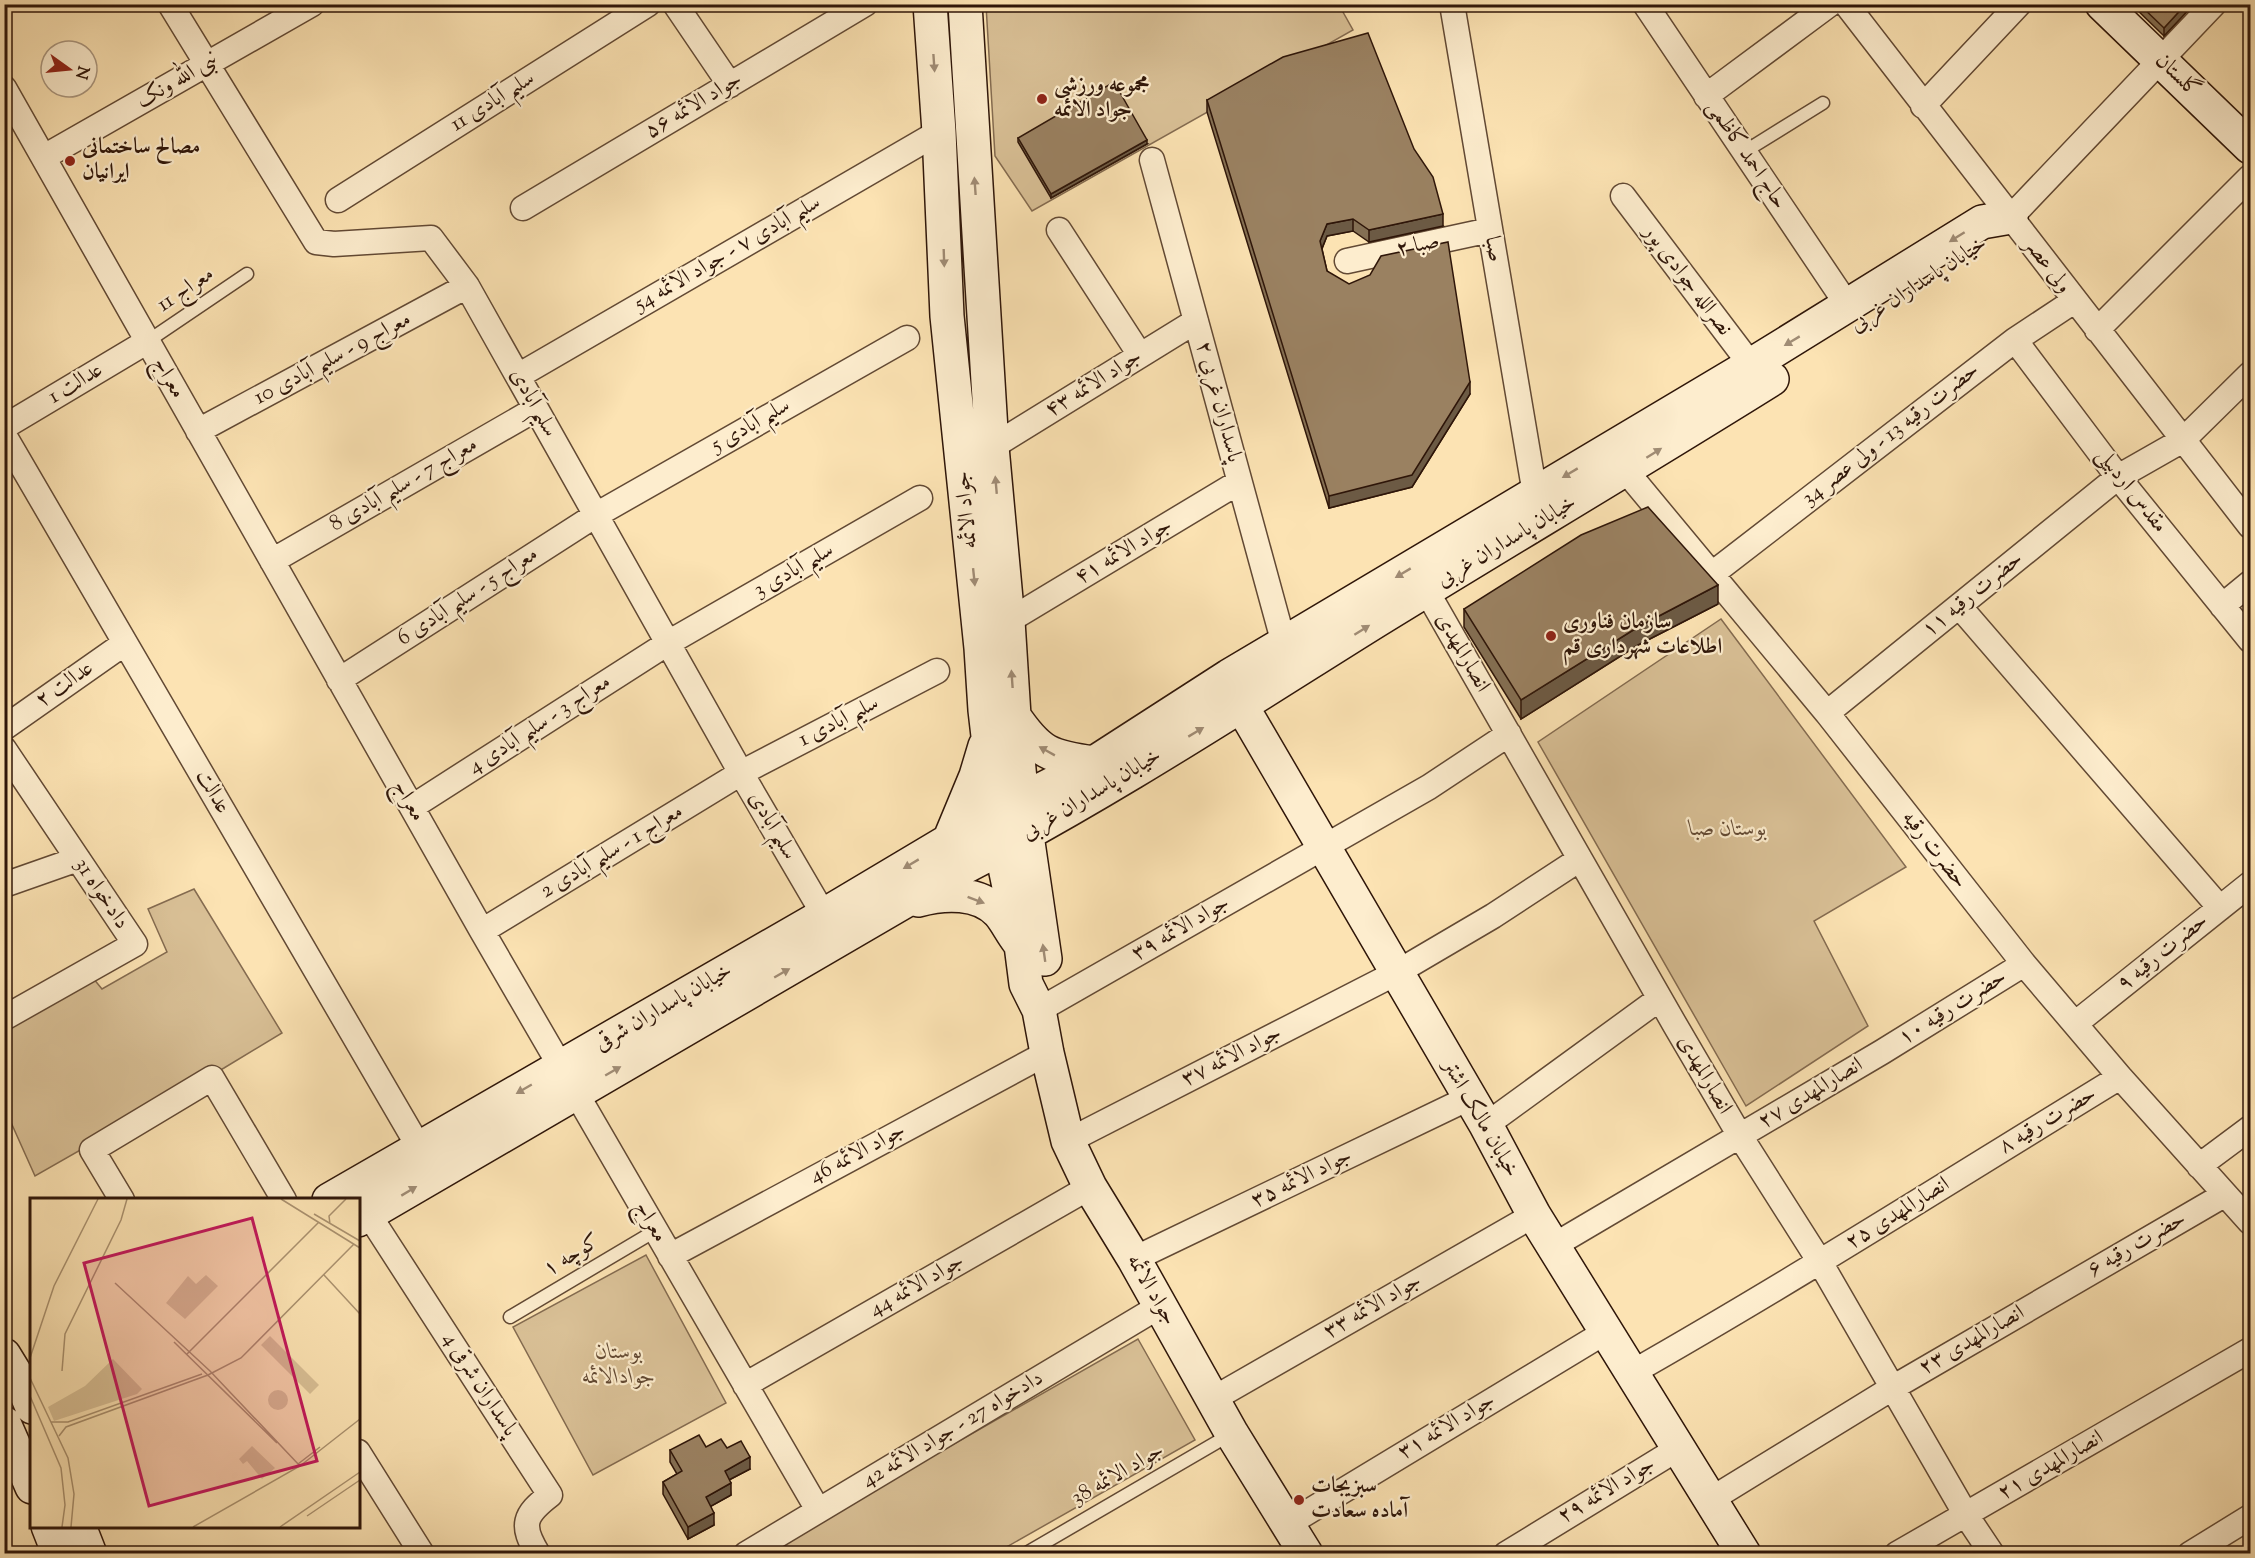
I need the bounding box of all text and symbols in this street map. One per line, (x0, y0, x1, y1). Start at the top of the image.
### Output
north arrow (39, 39, 99, 99)
street label: نبی الله ونک (129, 41, 225, 118)
street label: گلستان (2147, 46, 2207, 106)
one-way arrow (930, 53, 939, 72)
text: N (68, 63, 94, 82)
street label: سلیم آبادی 11 (445, 63, 543, 143)
street label: جواد الائمه ۵۶ (639, 64, 749, 148)
place label: مجموعه ورزشی جواد الائمه (1054, 70, 1149, 127)
marker: مجموعه ورزشی جواد الائمه (1035, 92, 1049, 106)
street label: حاج احمد کاظمی (1697, 94, 1795, 217)
place label: مصالح ساختمانی ایرانیان (81, 132, 200, 189)
marker: مصالح ساختمانی ایرانیان (63, 154, 77, 168)
one-way arrow (970, 176, 980, 195)
street label: سلیم آبادی ۷ - جواد الائمه 54 (627, 188, 829, 324)
street label: نصرالله جوادی پور (1633, 217, 1739, 343)
street label: صبا ۲ (1393, 226, 1443, 266)
street label: خیابان پاسداران غربی (1844, 229, 1994, 341)
street label: ولی عصر (2014, 230, 2079, 301)
one-way arrow (1949, 232, 1965, 243)
street label: صبا (1475, 234, 1511, 264)
one-way arrow (940, 248, 949, 267)
street label: معراج 11 (151, 259, 222, 322)
street label: معراج 9 - سلیم آبادی 10 (249, 304, 419, 417)
one-way arrow (1784, 335, 1800, 346)
street label: پاسداران غربی ۲ (1186, 338, 1250, 468)
street label: جواد الائمه ۴۳ (1039, 342, 1149, 426)
street label: معراج (142, 351, 193, 405)
street label: عدالت 1 (42, 355, 110, 413)
street label: حضرت رقیه 13 - ولی عصر 34 (1795, 355, 1987, 515)
street label: سلیم آبادی (498, 363, 565, 445)
street label: سلیم آبادی 5 (704, 390, 798, 465)
street label: معراج 7 - سلیم آبادی 8 (324, 430, 486, 543)
street label: مقدس اردبیلی (2087, 441, 2175, 541)
one-way arrow (1646, 447, 1662, 458)
one-way arrow (1562, 467, 1578, 478)
street label: جواد الائمه (947, 469, 987, 551)
one-way arrow (991, 476, 1001, 495)
street label: خیابان پاسداران غربی (1431, 488, 1583, 596)
street label: جواد الائمه ۴۱ (1069, 510, 1179, 594)
street label: سلیم آبادی 3 (748, 535, 842, 609)
street label: معراج 5 - سلیم آبادی 6 (391, 539, 547, 657)
street label: حضرت رقیه ۱۱ (1915, 544, 2031, 646)
one-way arrow (1395, 567, 1411, 578)
one-way arrow (969, 568, 979, 587)
street label: انصارالمهدی (1426, 607, 1498, 699)
place label: سازمان فناوری اطلاعات شهرداری قم (1563, 607, 1722, 666)
one-way arrow (1354, 625, 1370, 636)
marker: سازمان فناوری اطلاعات شهرداری قم (1544, 629, 1558, 643)
street label: عدالت ۲ (29, 653, 101, 717)
street label: معراج 3 - سلیم آبادی 4 (462, 667, 619, 786)
one-way arrow (1007, 670, 1016, 689)
street label: سلیم آبادی 1 (793, 688, 886, 759)
one-way arrow (1188, 727, 1204, 738)
street label: خیابان پاسداران غربی (1016, 741, 1168, 849)
one-way arrow (1038, 746, 1055, 756)
street label: عدالت (186, 764, 238, 820)
street label: معراج (382, 774, 433, 828)
street label: سلیم آبادی (737, 786, 804, 868)
street label: معراج 1 - سلیم آبادی 2 (534, 797, 691, 910)
street label: حضرت رقیه (1893, 804, 1975, 896)
park label: بوستان صبا (1687, 814, 1767, 846)
street label: دادخواه 31 (65, 852, 137, 936)
one-way arrow (902, 859, 919, 869)
street label: جواد الائمه ۳۹ (1126, 888, 1236, 970)
one-way arrow (968, 895, 986, 905)
street label: حضرت رقیه ۹ (2110, 906, 2216, 1000)
one-way arrow (1039, 943, 1048, 962)
street label: خیابان پاسداران شرقی (589, 956, 739, 1060)
street label: حضرت رقیه ۱۰ (1893, 962, 2013, 1054)
one-way arrow (774, 967, 790, 978)
street label: جواد الائمه ۳۷ (1176, 1018, 1288, 1096)
street label: انصارالمهدی (1668, 1029, 1740, 1121)
street label: انصارالمهدی ۲۷ (1752, 1050, 1870, 1138)
street label: خیابان مالک اشتر (1432, 1052, 1527, 1184)
one-way arrow (605, 1065, 621, 1076)
street label: حضرت رقیه ۸ (1993, 1079, 2103, 1163)
one-way arrow (516, 1083, 532, 1094)
street label: جواد الائمه 46 (804, 1115, 912, 1193)
street label: جواد الائمه ۳۵ (1246, 1141, 1358, 1217)
street label: انصارالمهدی ۲۵ (1840, 1169, 1956, 1259)
one-way arrow (401, 1186, 417, 1197)
street label: معراج (624, 1195, 675, 1249)
inset map (30, 1198, 360, 1528)
street label: حضرت رقیه ۶ (2082, 1204, 2192, 1286)
street label: کوچه ۱ (537, 1226, 607, 1286)
street label: جواد الائمه 44 (863, 1246, 971, 1326)
street label: جواد الائمه (1118, 1248, 1184, 1332)
street label: جواد الائمه ۳۳ (1318, 1266, 1428, 1348)
street label: انصارالمهدی ۲۳ (1913, 1298, 2031, 1384)
street label: پاسداران شرقی 4 (433, 1326, 526, 1445)
park label: بوستان جوادالائمه (582, 1337, 656, 1394)
street label: دادخواه 27 - جواد الائمه 42 (856, 1363, 1050, 1497)
street label: جواد الائمه ۳۱ (1392, 1385, 1502, 1469)
street label: انصارالمهدی ۲۱ (1992, 1423, 2110, 1509)
street label: جواد الائمه 38 (1065, 1435, 1171, 1515)
street label: جواد الائمه ۲۹ (1552, 1449, 1662, 1533)
place label: سبزیجات آماده سعادت (1311, 1471, 1410, 1528)
marker: سبزیجات آماده سعادت (1292, 1493, 1306, 1507)

